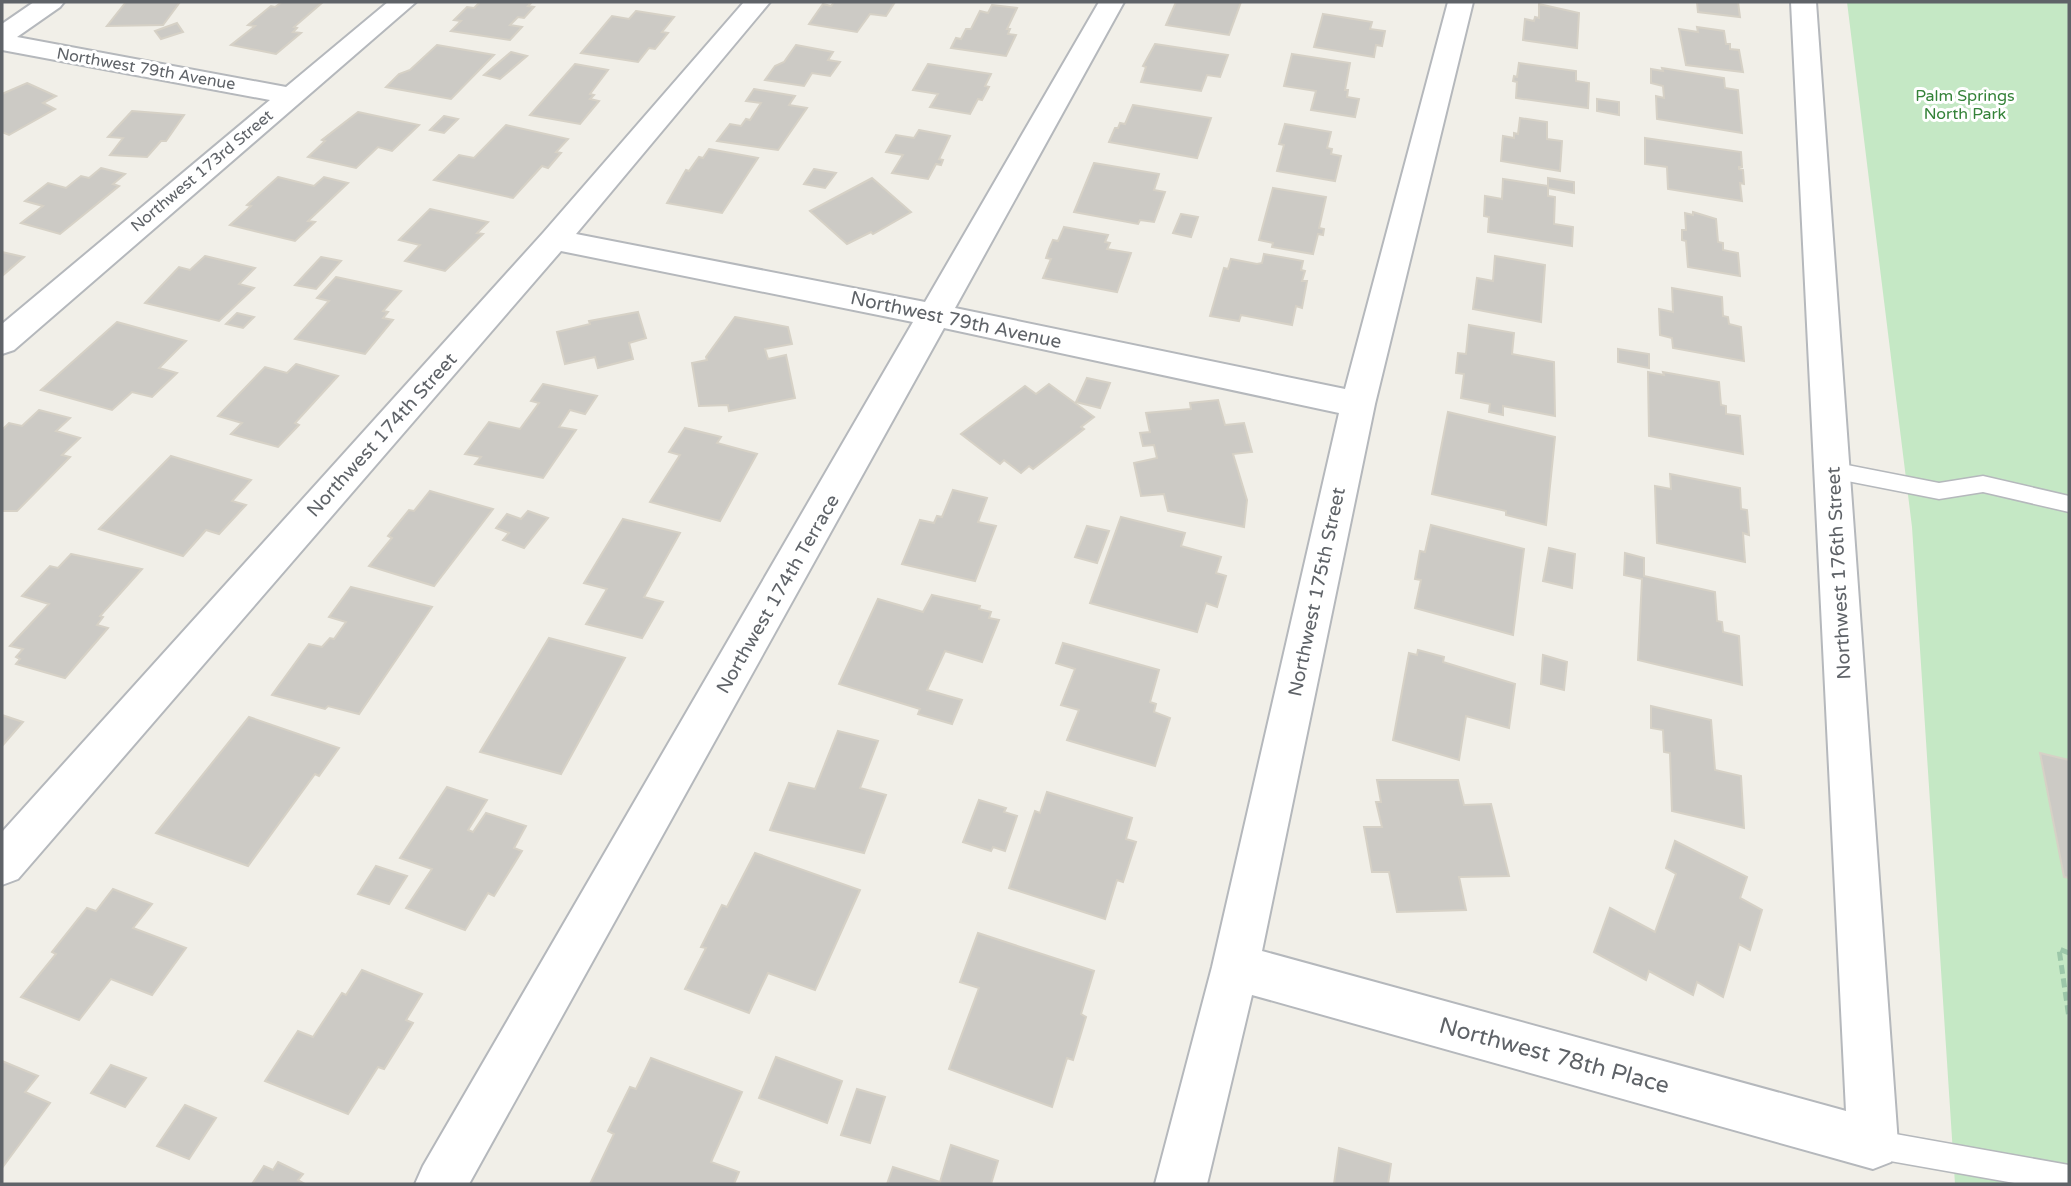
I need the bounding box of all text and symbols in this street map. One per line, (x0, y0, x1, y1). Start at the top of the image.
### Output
street label: Northwest 79th Avenue (55, 43, 237, 95)
park label: Palm Springs North Park (1915, 86, 2015, 124)
street label: Northwest 173rd Street (127, 106, 277, 236)
street label: Northwest 79th Avenue (849, 287, 1063, 353)
street label: Northwest 174th Street (302, 348, 462, 522)
street label: Northwest 176th Street (1822, 466, 1856, 680)
street label: Northwest 175th Street (1284, 485, 1350, 699)
street label: Northwest 174th Terrace (712, 491, 844, 697)
street label: Northwest 78th Place (1436, 1012, 1672, 1100)

